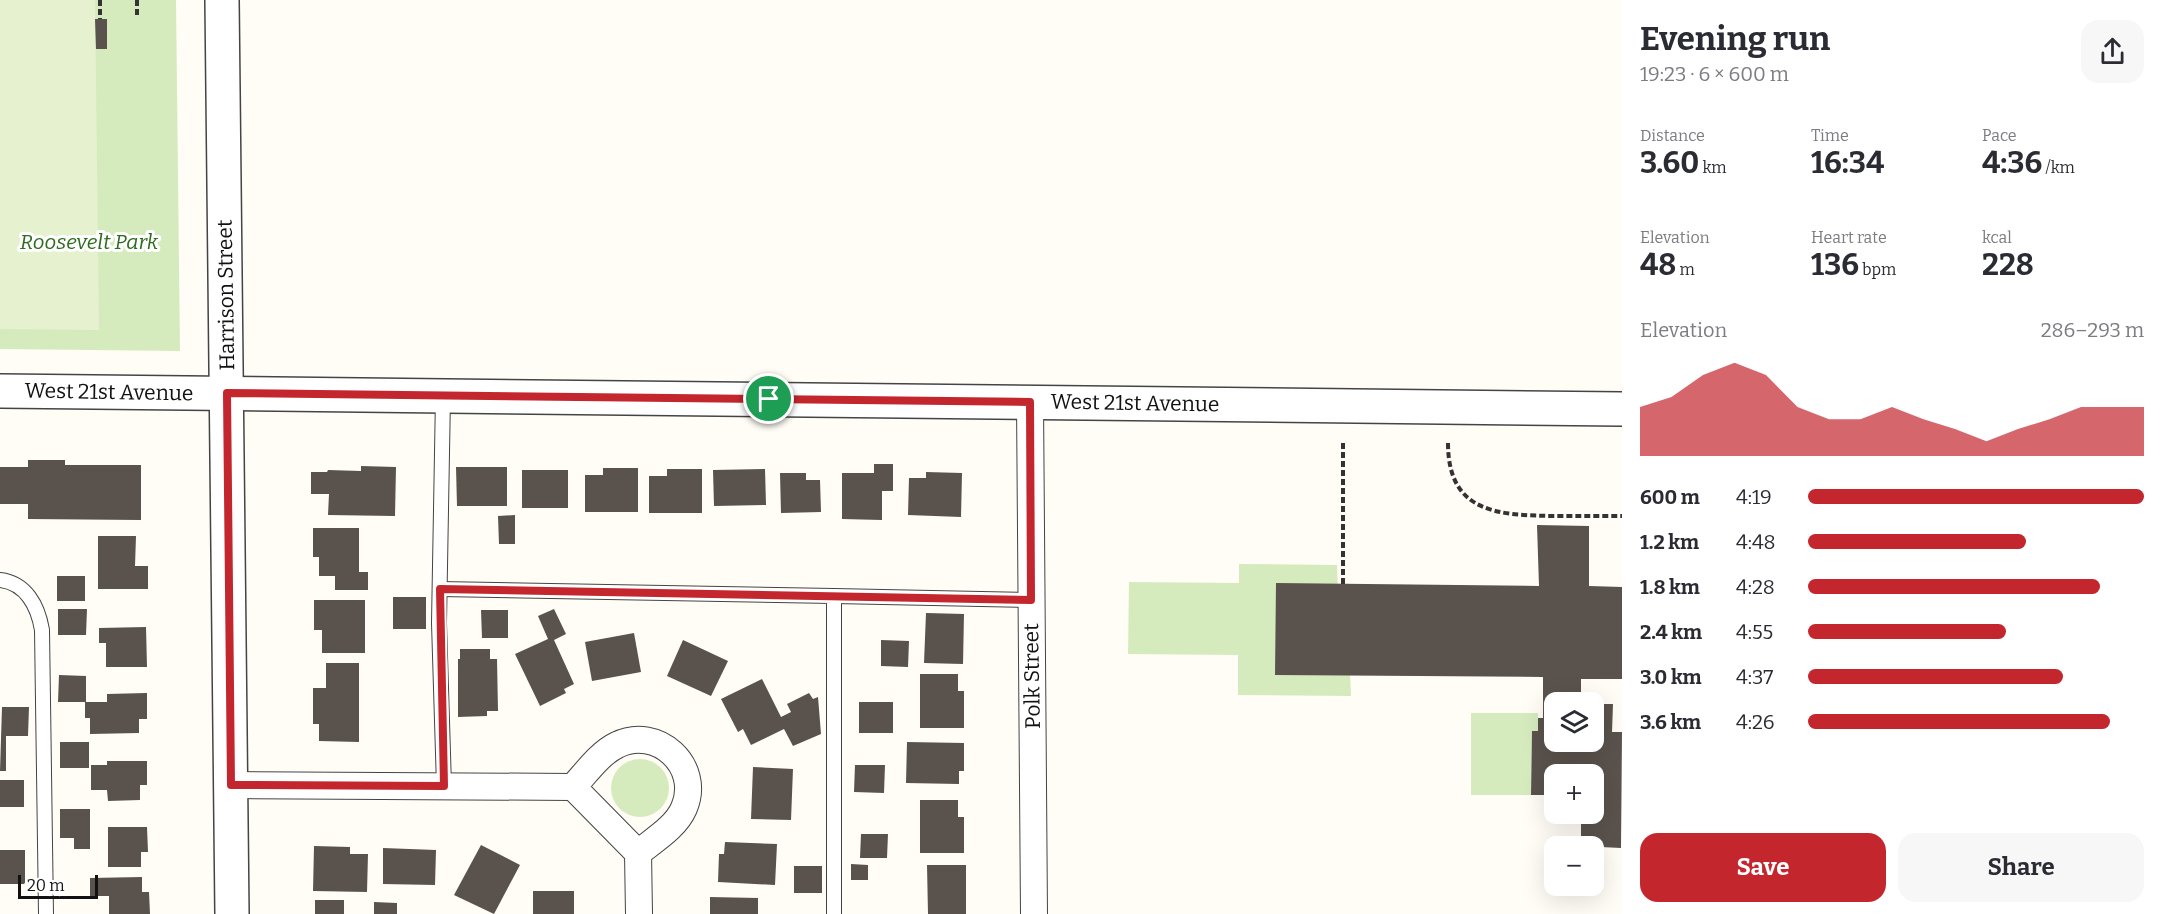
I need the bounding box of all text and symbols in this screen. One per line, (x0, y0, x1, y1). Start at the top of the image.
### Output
text: Evening run (1640, 19, 1830, 59)
button: share (2081, 20, 2144, 83)
text: 19:23 · 6 × 600 m (1640, 62, 1789, 86)
text: Distance (1640, 126, 1705, 145)
text: Time (1811, 126, 1849, 145)
text: Pace (1982, 126, 2017, 145)
text: 3.60 (1640, 145, 1699, 181)
text: 16:34 (1811, 145, 1884, 181)
text: 4:36 (1982, 145, 2042, 181)
text: km (1699, 158, 1727, 177)
text: /km (2042, 158, 2075, 177)
street label: Harrison Street (212, 219, 240, 371)
text: Elevation (1640, 228, 1710, 247)
text: Heart rate (1811, 228, 1887, 247)
text: kcal (1982, 228, 2012, 247)
park label: Roosevelt Park (20, 229, 159, 255)
text: 48 (1640, 247, 1676, 283)
text: 136 (1811, 247, 1859, 283)
text: 228 (1982, 247, 2034, 283)
text: m (1676, 260, 1695, 279)
text: bpm (1859, 260, 1896, 279)
text: Elevation (1640, 318, 1727, 342)
text: 286–293 m (2041, 318, 2144, 342)
pin (743, 373, 794, 424)
street label: West 21st Avenue (24, 378, 194, 406)
icon: arrive (752, 382, 785, 415)
street label: West 21st Avenue (1050, 389, 1220, 417)
text: 600 m (1640, 485, 1700, 509)
text: 4:19 (1736, 485, 1772, 509)
text: 1.2 km (1640, 530, 1699, 554)
text: 4:48 (1736, 530, 1776, 554)
text: 1.8 km (1640, 575, 1700, 599)
text: 4:28 (1736, 575, 1775, 599)
text: 2.4 km (1640, 620, 1702, 644)
text: 4:55 (1736, 620, 1773, 644)
street label: Polk Street (1018, 623, 1046, 729)
text: 3.0 km (1640, 665, 1702, 689)
text: 4:37 (1736, 665, 1773, 689)
map controls (1544, 692, 1604, 896)
button: layers (1544, 692, 1604, 752)
text: 3.6 km (1640, 710, 1701, 734)
text: 4:26 (1736, 710, 1775, 734)
button: + (1544, 764, 1604, 824)
button: Save (1640, 833, 1886, 902)
button: Share (1898, 833, 2144, 902)
button: − (1544, 836, 1604, 896)
scale bar (18, 872, 98, 900)
text: 20 m (27, 876, 64, 895)

